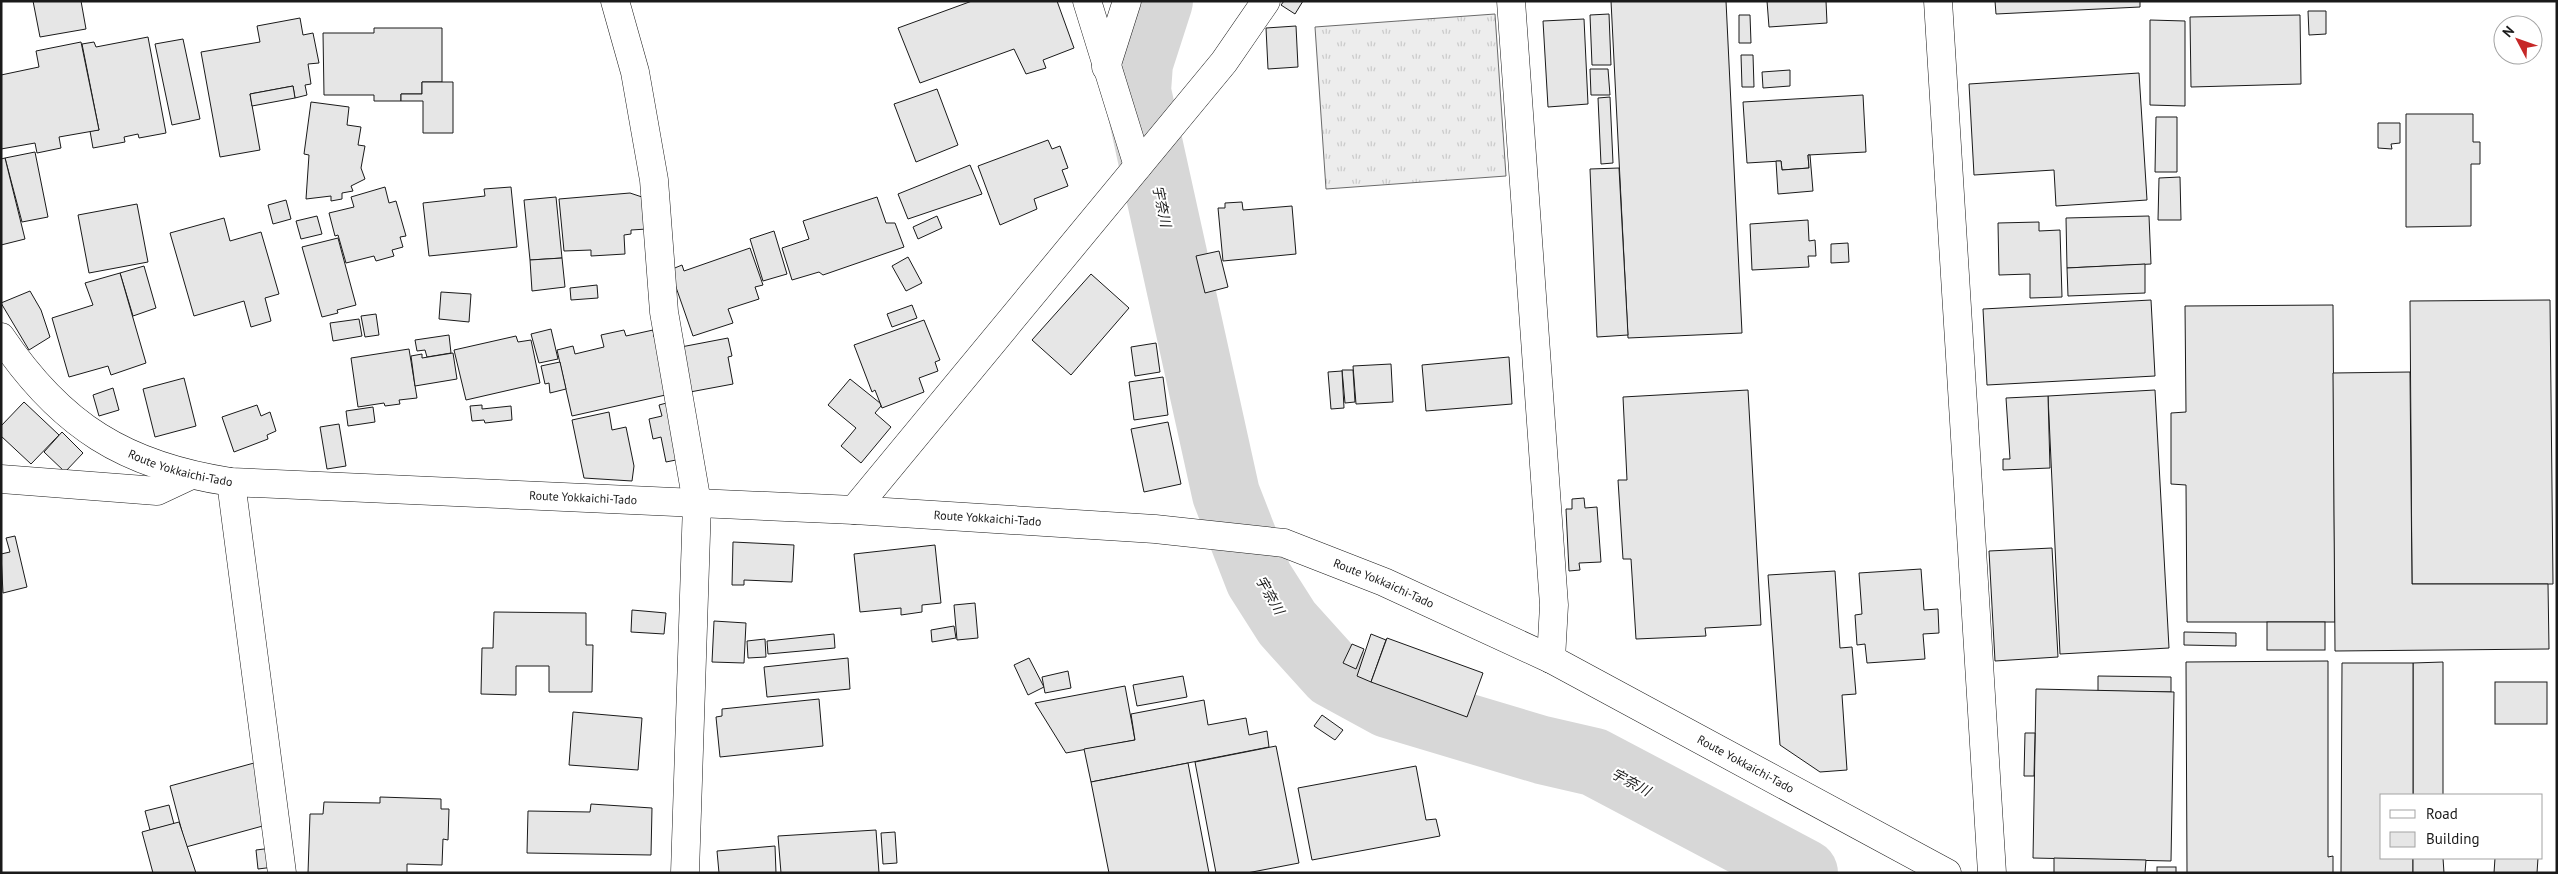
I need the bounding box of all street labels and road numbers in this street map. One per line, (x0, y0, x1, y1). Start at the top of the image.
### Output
street label: Route Yokkaichi-Tado (126, 446, 234, 489)
street label: Route Yokkaichi-Tado (529, 487, 637, 507)
street label: Route Yokkaichi-Tado (933, 507, 1042, 529)
street label: Route Yokkaichi-Tado (1331, 555, 1437, 611)
street label: Route Yokkaichi-Tado (1695, 731, 1797, 796)

